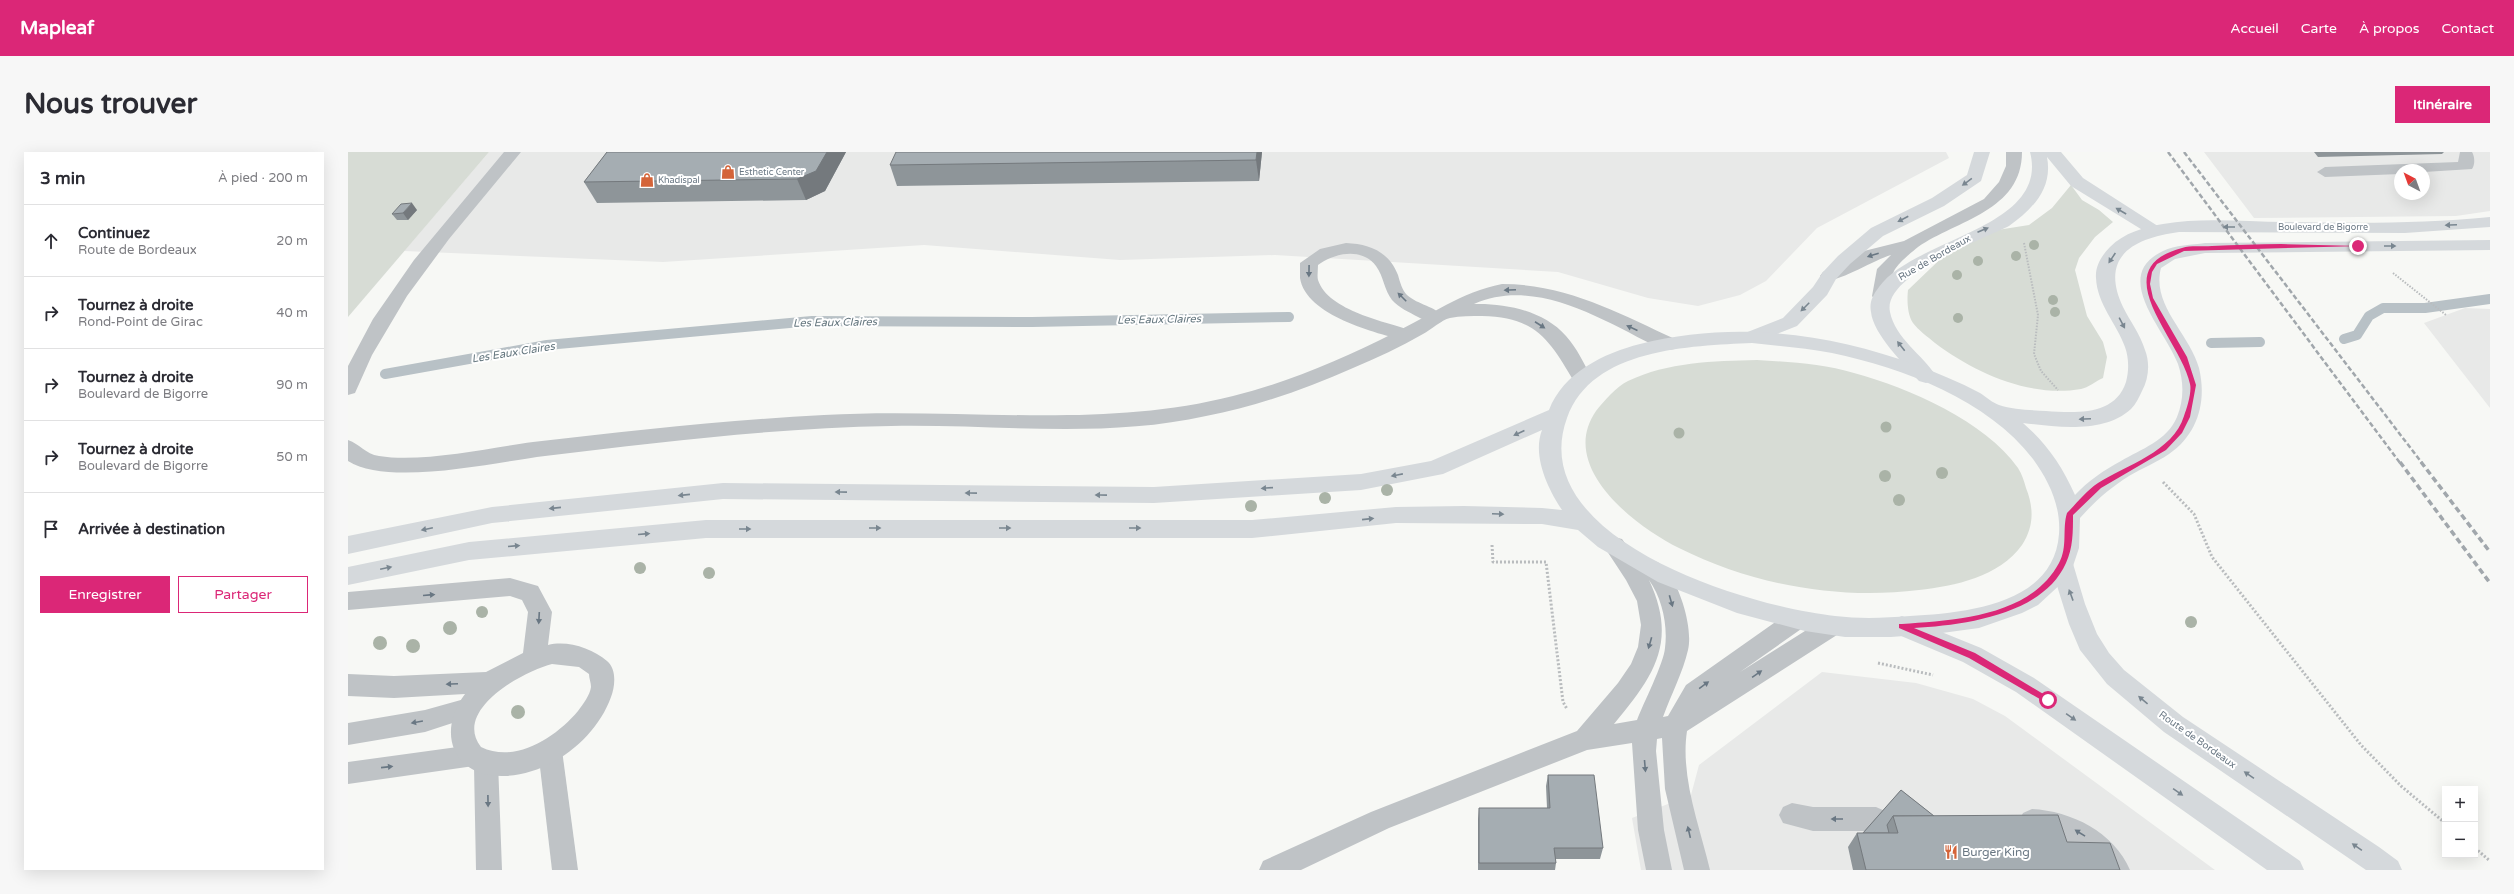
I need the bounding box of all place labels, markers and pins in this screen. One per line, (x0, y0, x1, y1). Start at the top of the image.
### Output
shop icon: Esthetic Center (720, 164, 736, 180)
place label: Esthetic Center (739, 167, 805, 178)
shop icon: Khadispal (639, 172, 655, 188)
place label: Khadispal (658, 175, 700, 186)
restaurant icon: Burger King (1943, 844, 1959, 860)
place label: Burger King (1962, 845, 2030, 859)

